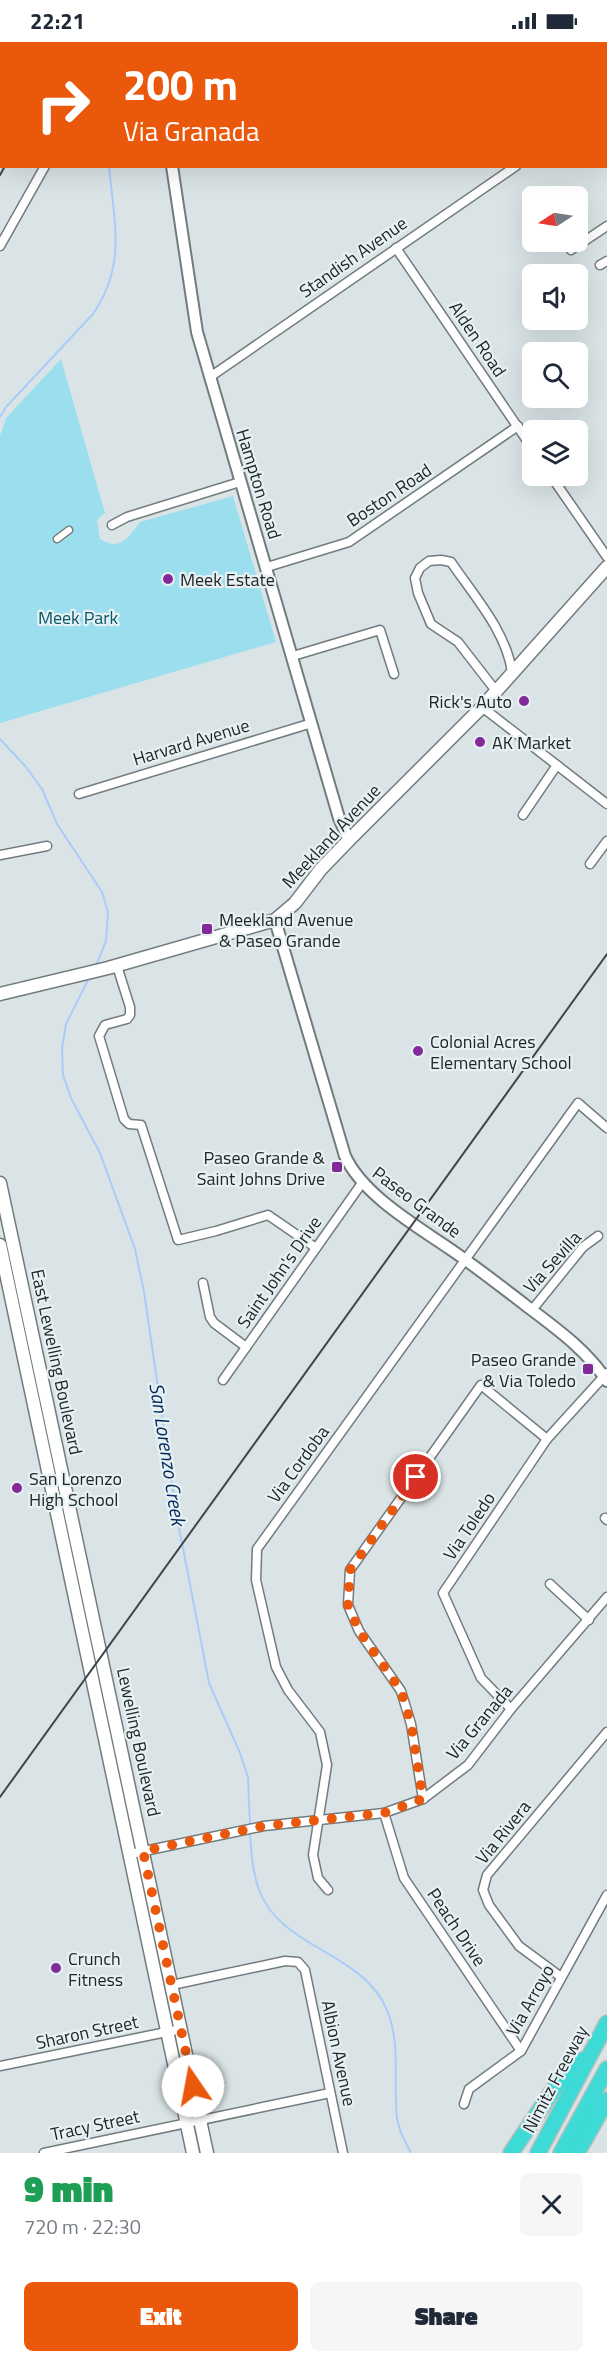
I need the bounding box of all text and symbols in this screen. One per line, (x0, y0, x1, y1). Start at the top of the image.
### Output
text: 22:21 (30, 4, 85, 38)
text: 200 m (123, 52, 238, 116)
icon: right (24, 66, 102, 144)
text: Via Granada (123, 110, 259, 151)
north arrow (522, 186, 588, 252)
map controls (522, 186, 588, 486)
street label: Standish Avenue (294, 210, 412, 304)
button: sound (522, 264, 588, 330)
street label: Alden Road (443, 296, 513, 382)
button: search (522, 342, 588, 408)
button: layers (522, 420, 588, 486)
street label: Hampton Road (229, 426, 289, 542)
street label: Boston Road (341, 457, 437, 533)
place label: Meek Estate (180, 566, 275, 593)
marker: Meek Estate (161, 572, 175, 586)
park label: Meek Park (38, 604, 118, 631)
place label: Rick's Auto (428, 688, 512, 715)
marker: Rick's Auto (517, 694, 531, 708)
street label: Harvard Avenue (129, 711, 253, 773)
place label: AK Market (492, 729, 572, 756)
marker: AK Market (473, 735, 487, 749)
street label: Meekland Avenue (275, 778, 387, 894)
place label: Meekland Avenue & Paseo Grande (219, 906, 353, 954)
marker: Meekland Avenue & Paseo Grande (200, 922, 214, 936)
place label: Colonial Acres Elementary School (430, 1028, 572, 1076)
marker: Colonial Acres Elementary School (411, 1044, 425, 1058)
place label: Paseo Grande & Saint Johns Drive (197, 1144, 326, 1192)
marker: Paseo Grande & Saint Johns Drive (330, 1160, 344, 1174)
street label: Paseo Grande (367, 1160, 467, 1244)
street label: Saint John's Drive (230, 1210, 328, 1334)
street label: Via Sevilla (517, 1225, 587, 1299)
street label: East Lewelling Boulevard (24, 1267, 90, 1457)
place label: Paseo Grande & Via Toledo (471, 1346, 576, 1394)
marker: Paseo Grande & Via Toledo (581, 1362, 595, 1376)
water label: San Lorenzo Creek (141, 1380, 195, 1530)
street label: Via Cordoba (261, 1420, 335, 1508)
pin (390, 1451, 441, 1502)
icon: arrive (399, 1460, 432, 1493)
place label: San Lorenzo High School (29, 1465, 122, 1513)
marker: San Lorenzo High School (10, 1481, 24, 1495)
street label: Via Toledo (436, 1487, 502, 1565)
street label: Lewelling Boulevard (110, 1665, 168, 1819)
street label: Via Granada (439, 1678, 519, 1766)
street label: Via Rivera (469, 1794, 537, 1870)
street label: Peach Drive (421, 1882, 493, 1972)
place label: Crunch Fitness (68, 1945, 123, 1993)
street label: Via Arroyo (499, 1959, 561, 2041)
marker: Crunch Fitness (49, 1961, 63, 1975)
street label: Albion Avenue (315, 1998, 363, 2108)
street label: Sharon Street (33, 2008, 141, 2056)
street label: Nimitz Freeway (515, 2020, 595, 2137)
position arrow (161, 2054, 225, 2118)
street label: Tracy Street (48, 2102, 143, 2148)
text: 9 min (24, 2161, 113, 2216)
button: close (520, 2173, 583, 2236)
text: 720 m · 22:30 (24, 2211, 141, 2242)
button: Exit (24, 2282, 298, 2351)
button: Share (310, 2282, 583, 2351)

